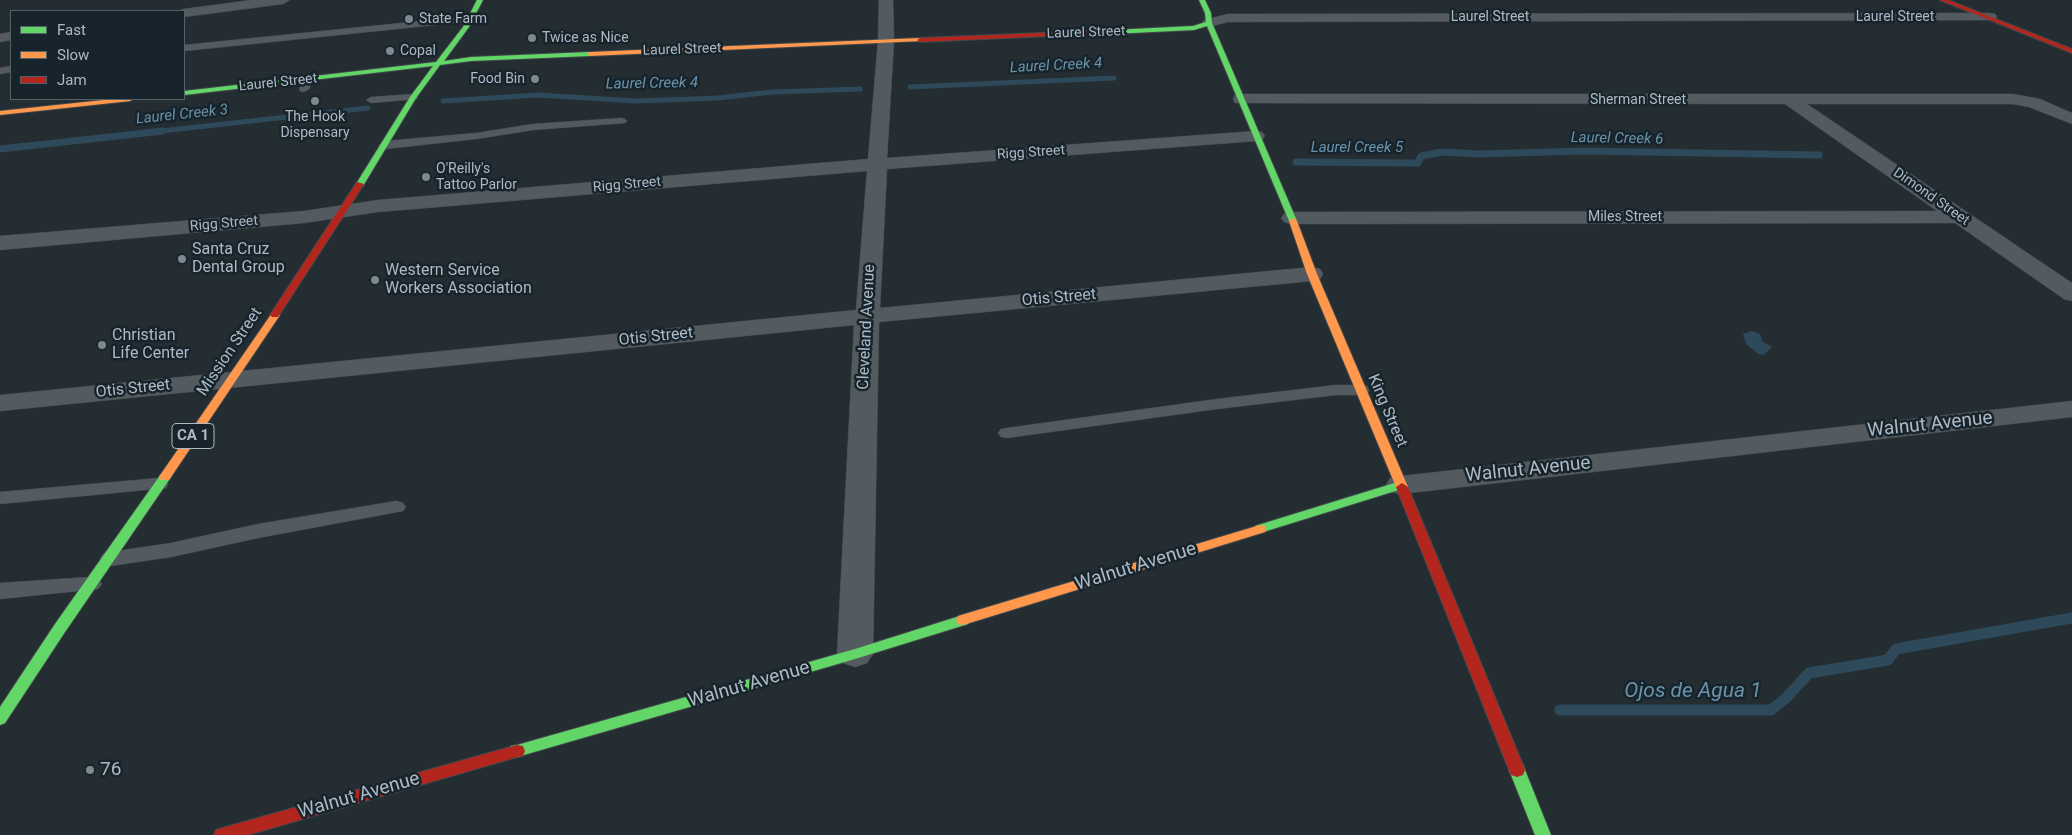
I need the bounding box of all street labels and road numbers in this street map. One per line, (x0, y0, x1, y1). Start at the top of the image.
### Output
street label: Laurel Street (1451, 9, 1529, 25)
street label: Laurel Street (1856, 9, 1934, 25)
street label: Laurel Street (1046, 23, 1126, 43)
street label: Laurel Street (642, 40, 722, 60)
street label: Laurel Street (238, 71, 318, 95)
street label: Sherman Street (1590, 92, 1686, 108)
street label: Rigg Street (996, 142, 1066, 164)
street label: Dimond Street (1890, 165, 1972, 229)
street label: Rigg Street (592, 174, 662, 196)
street label: Miles Street (1588, 209, 1662, 225)
street label: Rigg Street (189, 213, 259, 235)
street label: Cleveland Avenue (854, 264, 880, 390)
street label: Otis Street (1021, 285, 1097, 311)
street label: Mission Street (193, 304, 267, 400)
street label: Otis Street (618, 324, 694, 350)
street label: King Street (1363, 371, 1411, 451)
street label: Otis Street (95, 376, 171, 402)
street label: Walnut Avenue (1866, 407, 1994, 443)
road number: CA 1 (172, 424, 214, 448)
street label: Walnut Avenue (1464, 452, 1592, 488)
street label: Walnut Avenue (1073, 538, 1199, 596)
street label: Walnut Avenue (686, 657, 812, 713)
street label: Walnut Avenue (296, 768, 422, 824)

